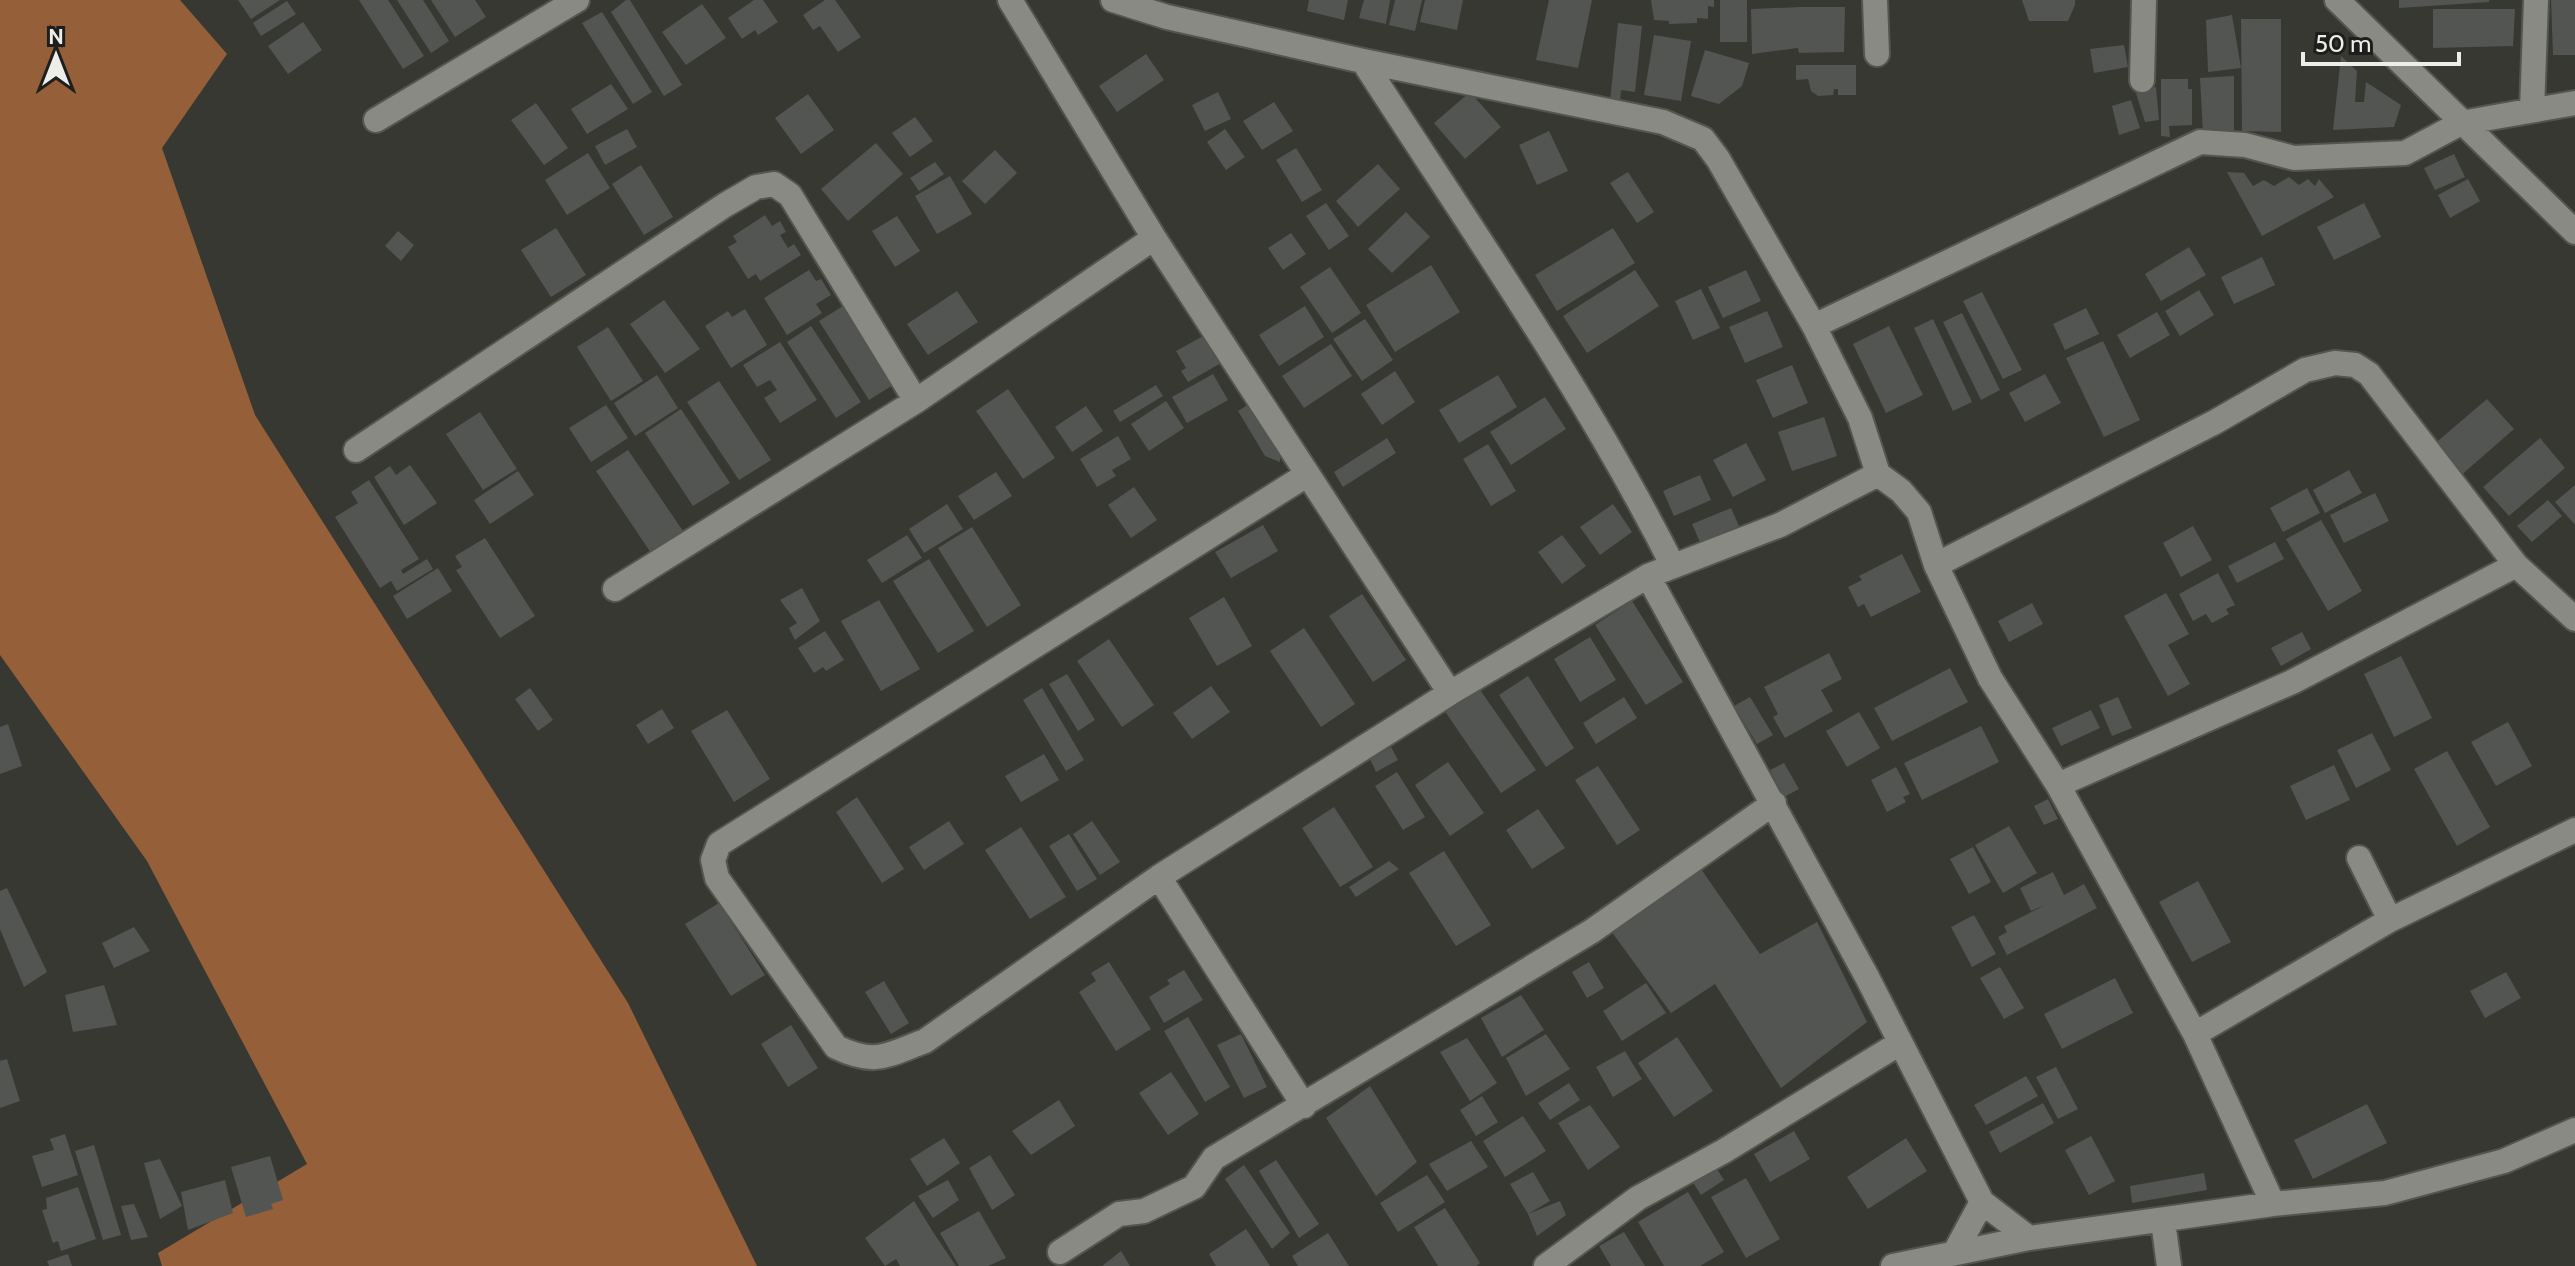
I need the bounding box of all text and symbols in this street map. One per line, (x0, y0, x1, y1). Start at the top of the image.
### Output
north arrow (16, 16, 96, 96)
scale bar (2303, 16, 2459, 66)
text: N (48, 23, 64, 50)
text: 50 m (2315, 29, 2371, 58)

